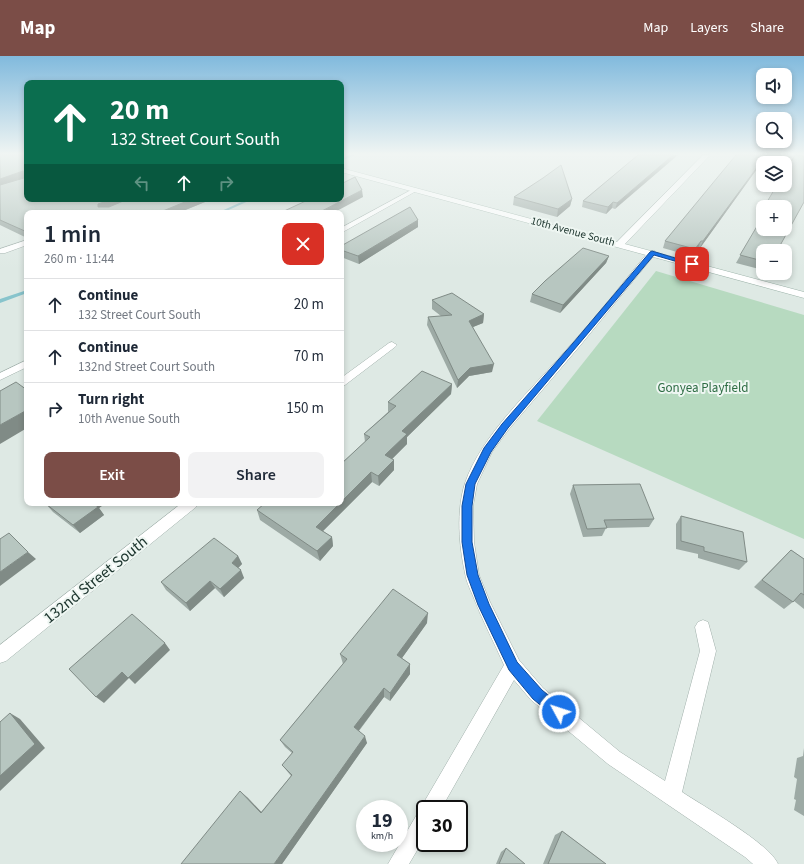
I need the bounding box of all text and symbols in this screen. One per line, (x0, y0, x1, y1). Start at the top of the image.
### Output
text: Map (20, 15, 55, 42)
text: Map (643, 18, 668, 38)
text: Layers (690, 18, 728, 38)
text: Share (750, 18, 784, 38)
map controls (756, 68, 792, 280)
button: sound (756, 68, 792, 104)
text: 20 m (110, 90, 169, 130)
icon: ahead (44, 96, 96, 148)
button: search (756, 112, 792, 148)
text: 132 Street Court South (110, 127, 280, 152)
button: layers (756, 156, 792, 192)
icon: left (131, 172, 153, 194)
icon: ahead (173, 172, 195, 194)
icon: right (215, 172, 237, 194)
button: + (756, 200, 792, 236)
street label: 10th Avenue South (529, 213, 617, 250)
text: 1 min (44, 217, 101, 252)
button: close (282, 223, 324, 265)
button: − (756, 244, 792, 280)
pin (675, 247, 709, 281)
text: 260 m · 11:44 (44, 250, 114, 268)
icon: arrive (681, 253, 703, 275)
text: Continue (78, 285, 138, 306)
icon: ahead (44, 294, 66, 316)
text: 20 m (294, 294, 324, 315)
text: 132 Street Court South (78, 306, 201, 324)
text: Continue (78, 337, 138, 358)
icon: ahead (44, 346, 66, 368)
text: 70 m (294, 346, 324, 367)
text: 132nd Street Court South (78, 358, 215, 376)
park label: Gonyea Playfield (658, 379, 748, 397)
text: Turn right (78, 389, 144, 410)
icon: right (44, 398, 66, 420)
text: 150 m (286, 398, 324, 419)
text: 10th Avenue South (78, 410, 180, 428)
button: Exit (44, 452, 180, 498)
button: Share (188, 452, 324, 498)
street label: 132nd Street South (39, 531, 152, 629)
position arrow (538, 691, 580, 733)
speed limit sign: 30 (416, 800, 468, 852)
text: 19 (371, 807, 393, 835)
text: km/h (371, 829, 393, 843)

